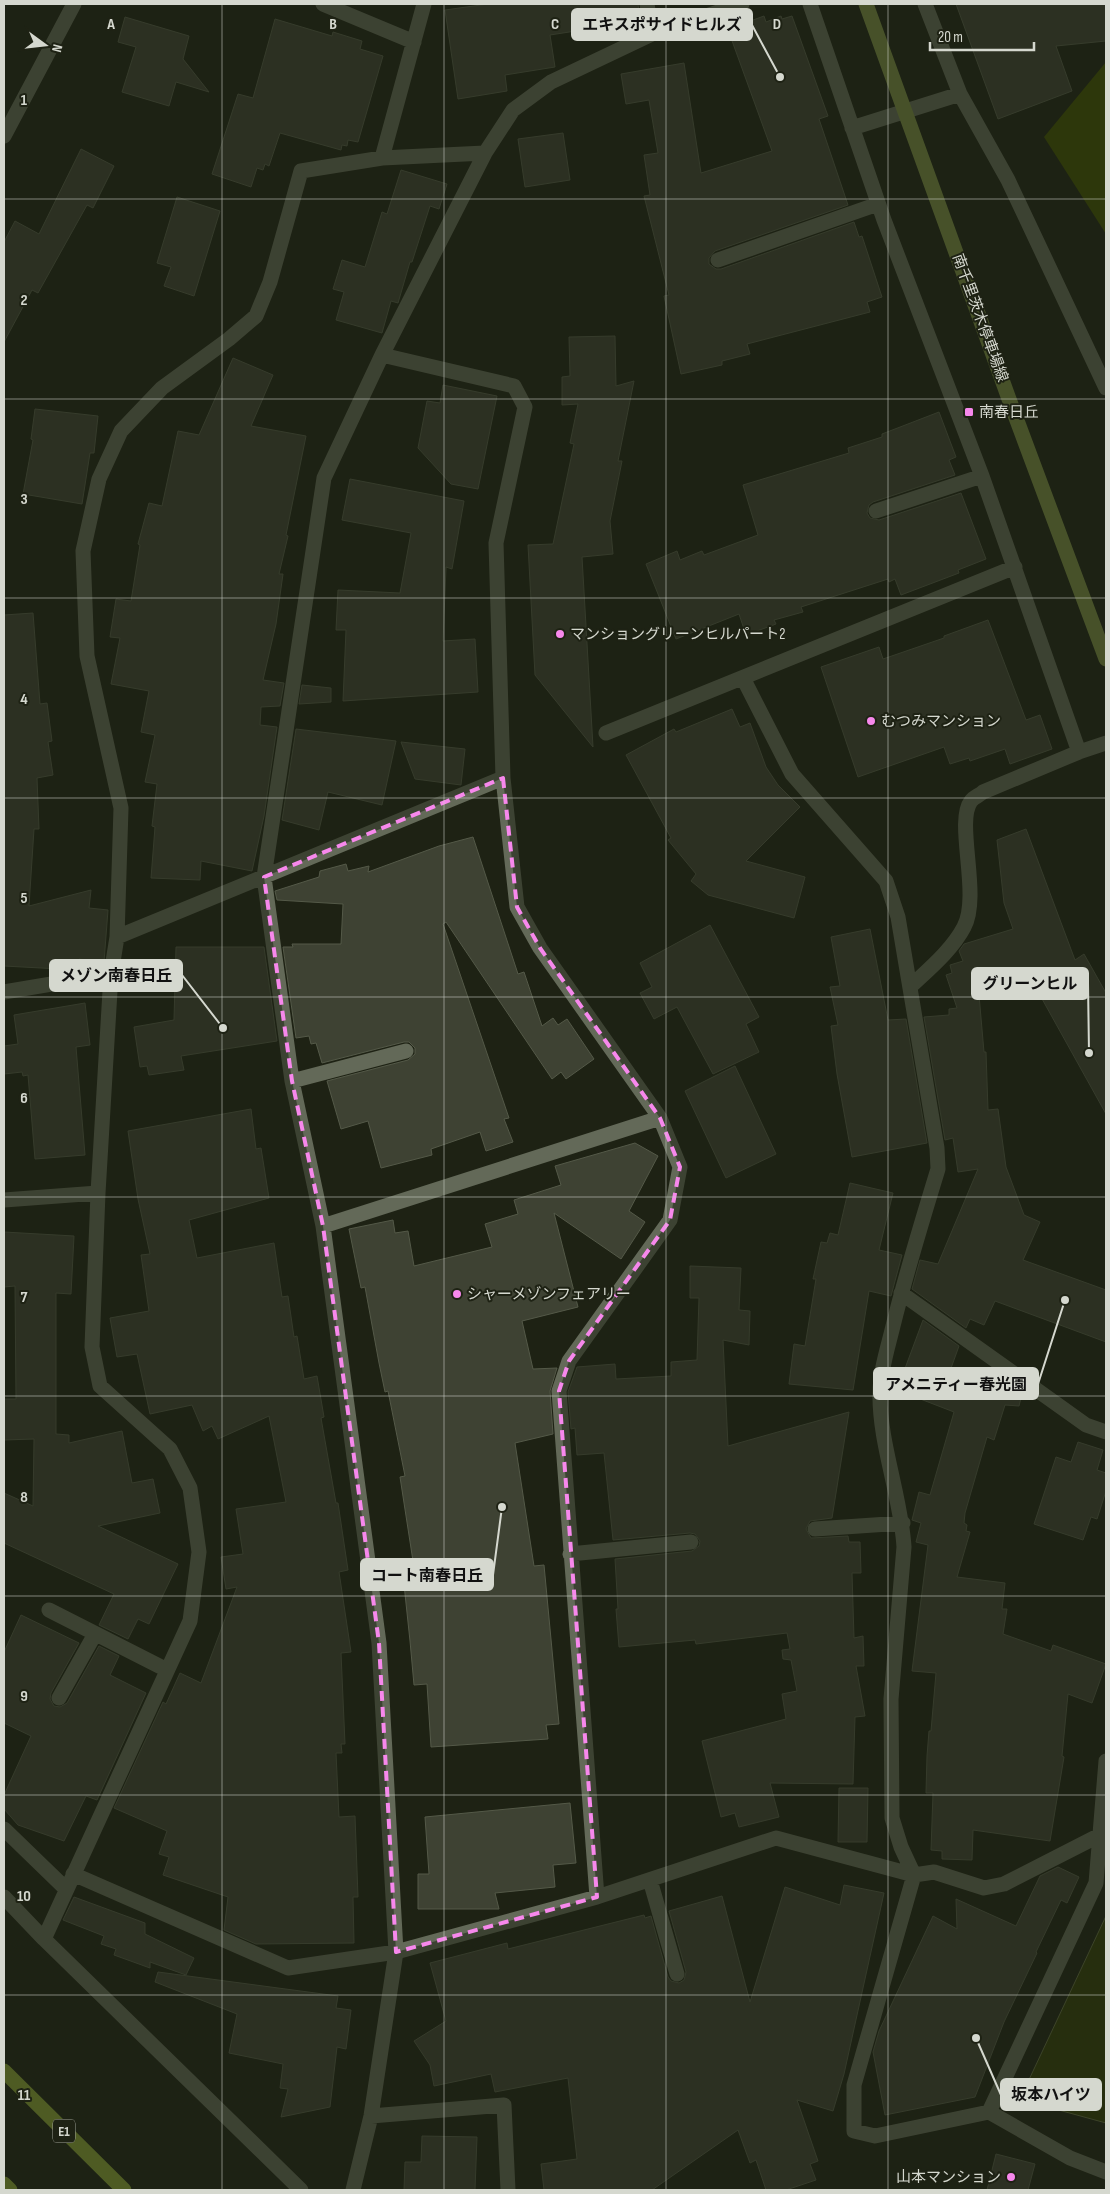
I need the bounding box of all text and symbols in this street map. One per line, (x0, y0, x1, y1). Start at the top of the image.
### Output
callout: エキスポサイドヒルズ (572, 9, 752, 40)
text: A (106, 15, 115, 34)
text: B (329, 15, 337, 34)
text: C (551, 15, 559, 34)
text: D (773, 15, 781, 34)
text: エキスポサイドヒルズ (582, 16, 742, 35)
north arrow (20, 20, 70, 70)
scale bar (930, 20, 1034, 52)
text: 20 m (938, 28, 963, 47)
text: N (48, 42, 66, 54)
text: 1 (21, 91, 28, 110)
street label: 南千里茨木停車場線 (948, 251, 1012, 385)
text: 2 (20, 291, 28, 310)
place label: 南春日丘 (979, 403, 1039, 422)
marker: 南春日丘 (963, 406, 975, 418)
text: 3 (20, 490, 28, 509)
place label: マンショングリーンヒルパート2 (570, 625, 785, 644)
marker: マンショングリーンヒルパート2 (554, 628, 566, 640)
text: 4 (20, 690, 28, 709)
place label: むつみマンション (881, 712, 1001, 731)
marker: むつみマンション (865, 715, 877, 727)
text: 5 (20, 889, 28, 908)
callout: メゾン南春日丘 (50, 960, 182, 991)
text: メゾン南春日丘 (60, 967, 172, 986)
callout: グリーンヒル (972, 968, 1088, 999)
text: グリーンヒル (982, 974, 1078, 994)
text: 6 (20, 1089, 28, 1108)
place label: シャーメゾンフェアリー (467, 1285, 631, 1304)
text: 7 (21, 1288, 28, 1307)
marker: シャーメゾンフェアリー (451, 1288, 463, 1300)
callout: アメニティー春光園 (874, 1368, 1038, 1399)
text: アメニティー春光園 (885, 1376, 1027, 1395)
text: 8 (20, 1488, 28, 1507)
callout: コート南春日丘 (361, 1559, 493, 1590)
text: コート南春日丘 (371, 1567, 483, 1586)
text: 9 (20, 1687, 28, 1706)
text: 10 (17, 1887, 31, 1906)
callout: 坂本ハイツ (1001, 2079, 1101, 2110)
text: 11 (18, 2086, 31, 2105)
text: 坂本ハイツ (1011, 2086, 1091, 2105)
road number: E1 (53, 2120, 75, 2142)
place label: 山本マンション (896, 2168, 1001, 2187)
marker: 山本マンション (1005, 2171, 1017, 2183)

